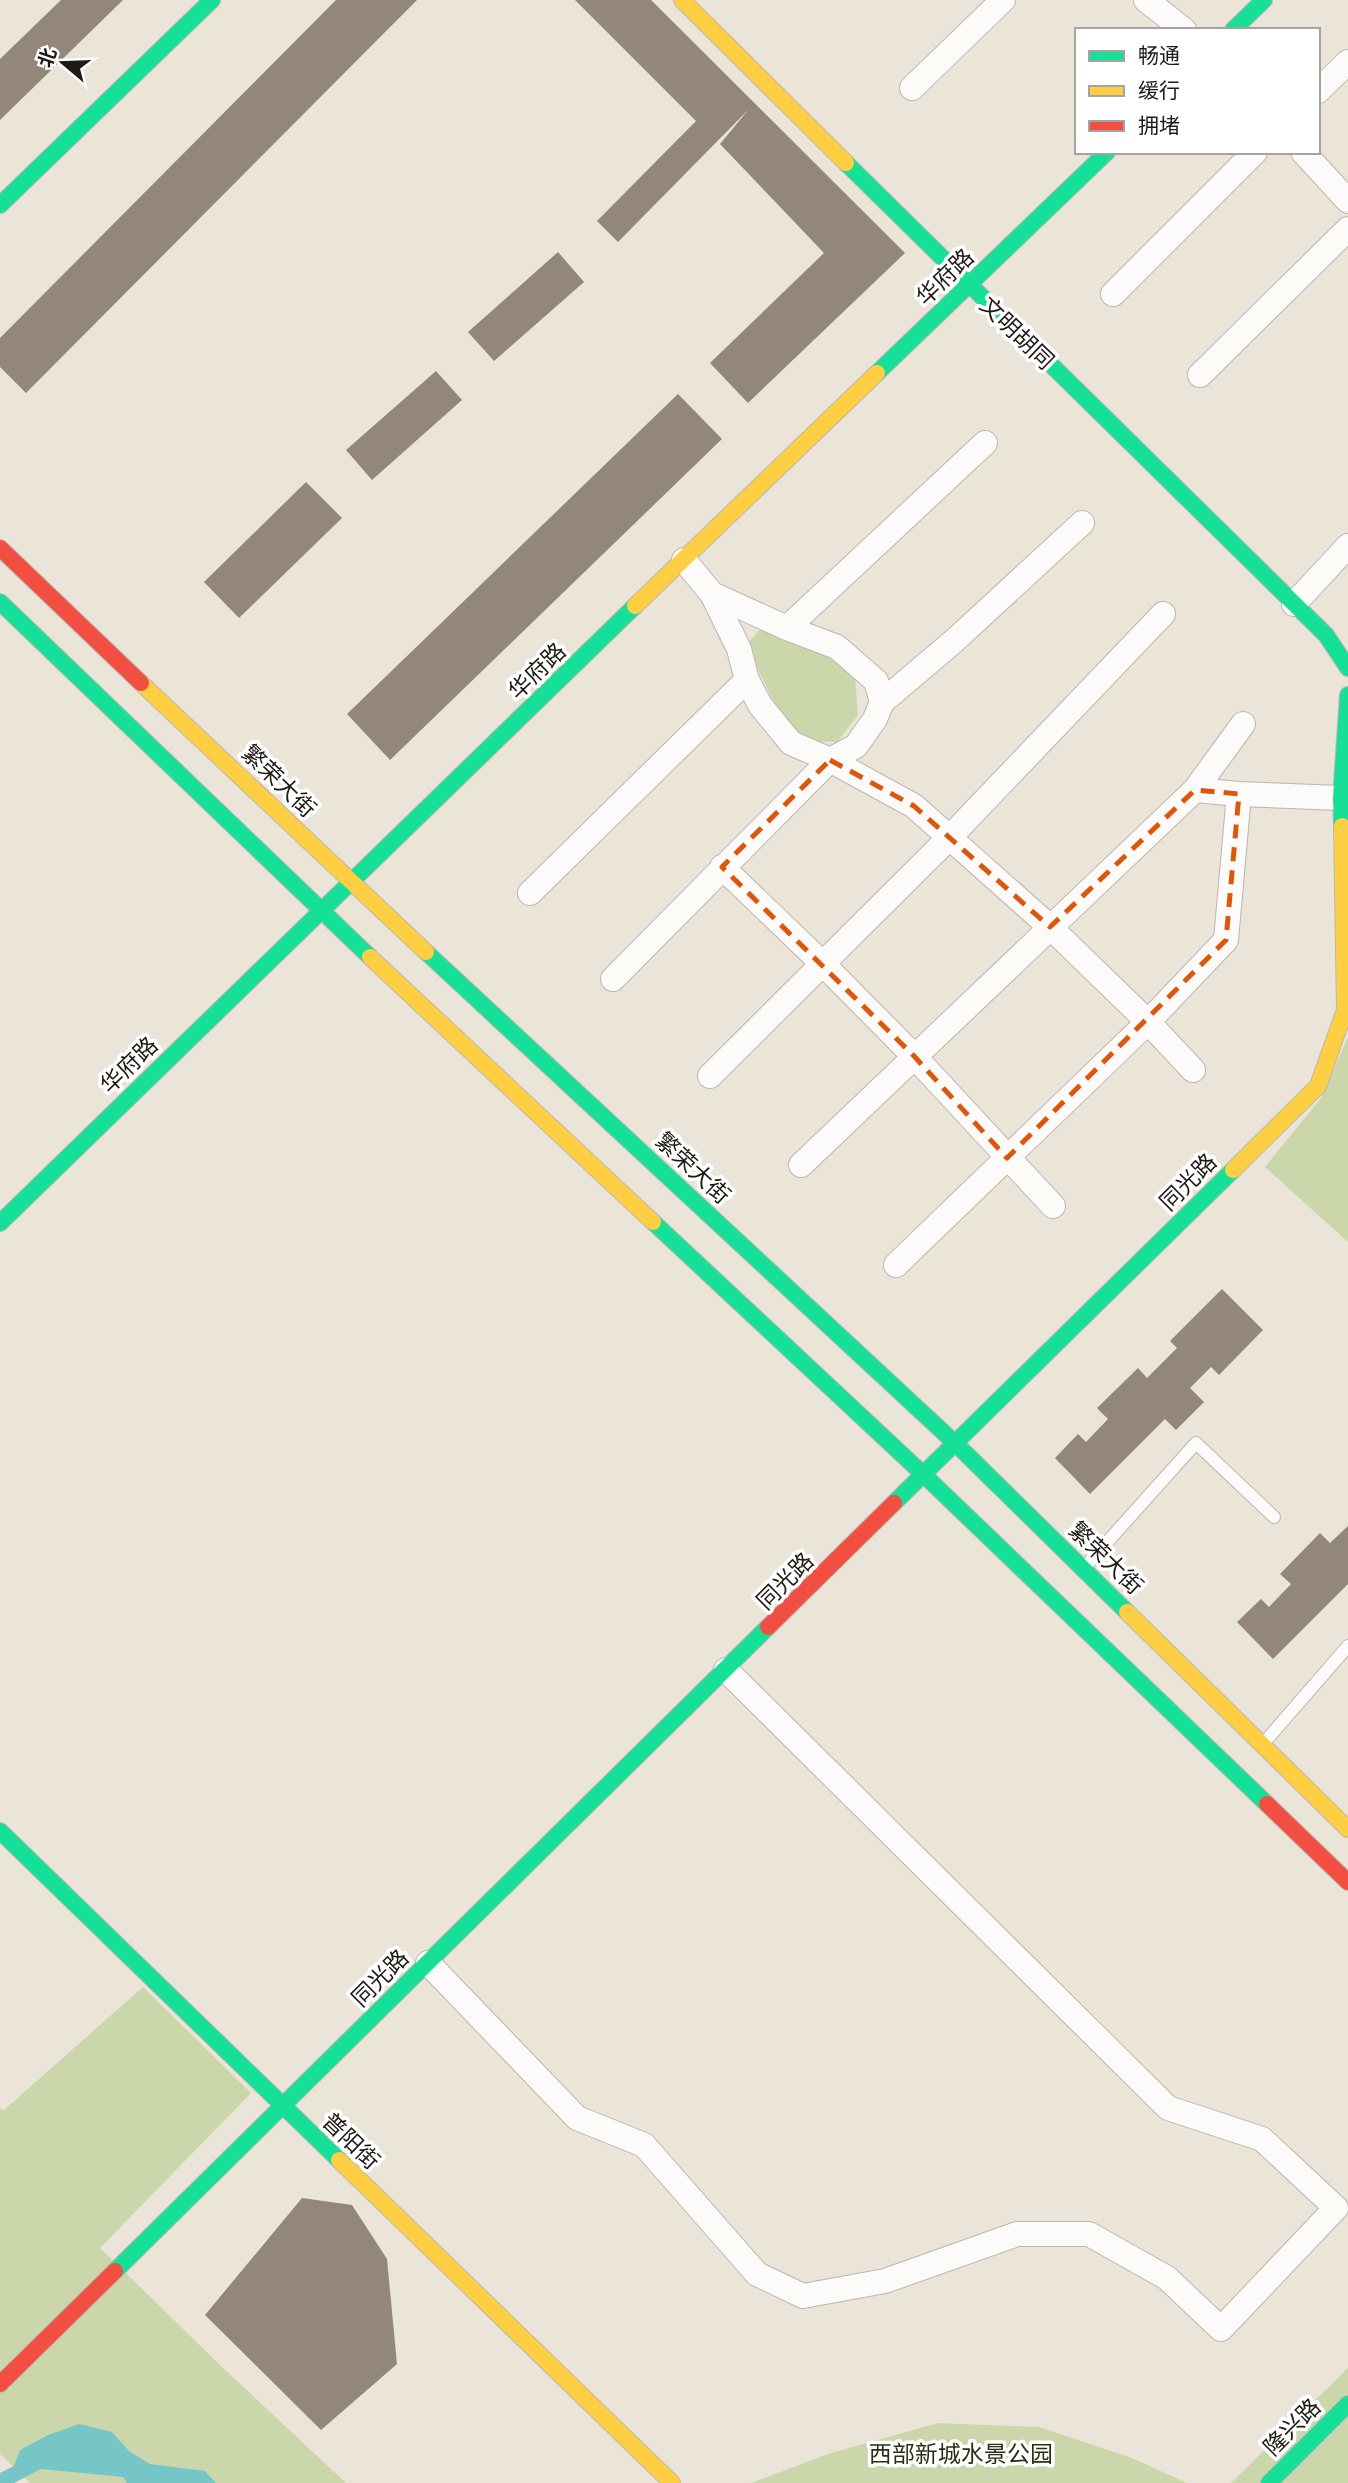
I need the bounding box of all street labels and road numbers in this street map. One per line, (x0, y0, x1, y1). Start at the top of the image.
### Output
street label: 华府路 (910, 243, 980, 311)
street label: 文明胡同 (974, 291, 1060, 375)
street label: 华府路 (502, 637, 572, 705)
street label: 繁荣大街 (236, 739, 322, 823)
street label: 华府路 (94, 1031, 164, 1099)
street label: 繁荣大街 (650, 1126, 736, 1210)
street label: 同光路 (1154, 1148, 1222, 1216)
street label: 繁荣大街 (1063, 1516, 1149, 1600)
street label: 同光路 (751, 1547, 819, 1615)
street label: 同光路 (346, 1944, 414, 2012)
street label: 普阳街 (316, 2107, 386, 2175)
street label: 隆兴路 (1258, 2393, 1326, 2461)

